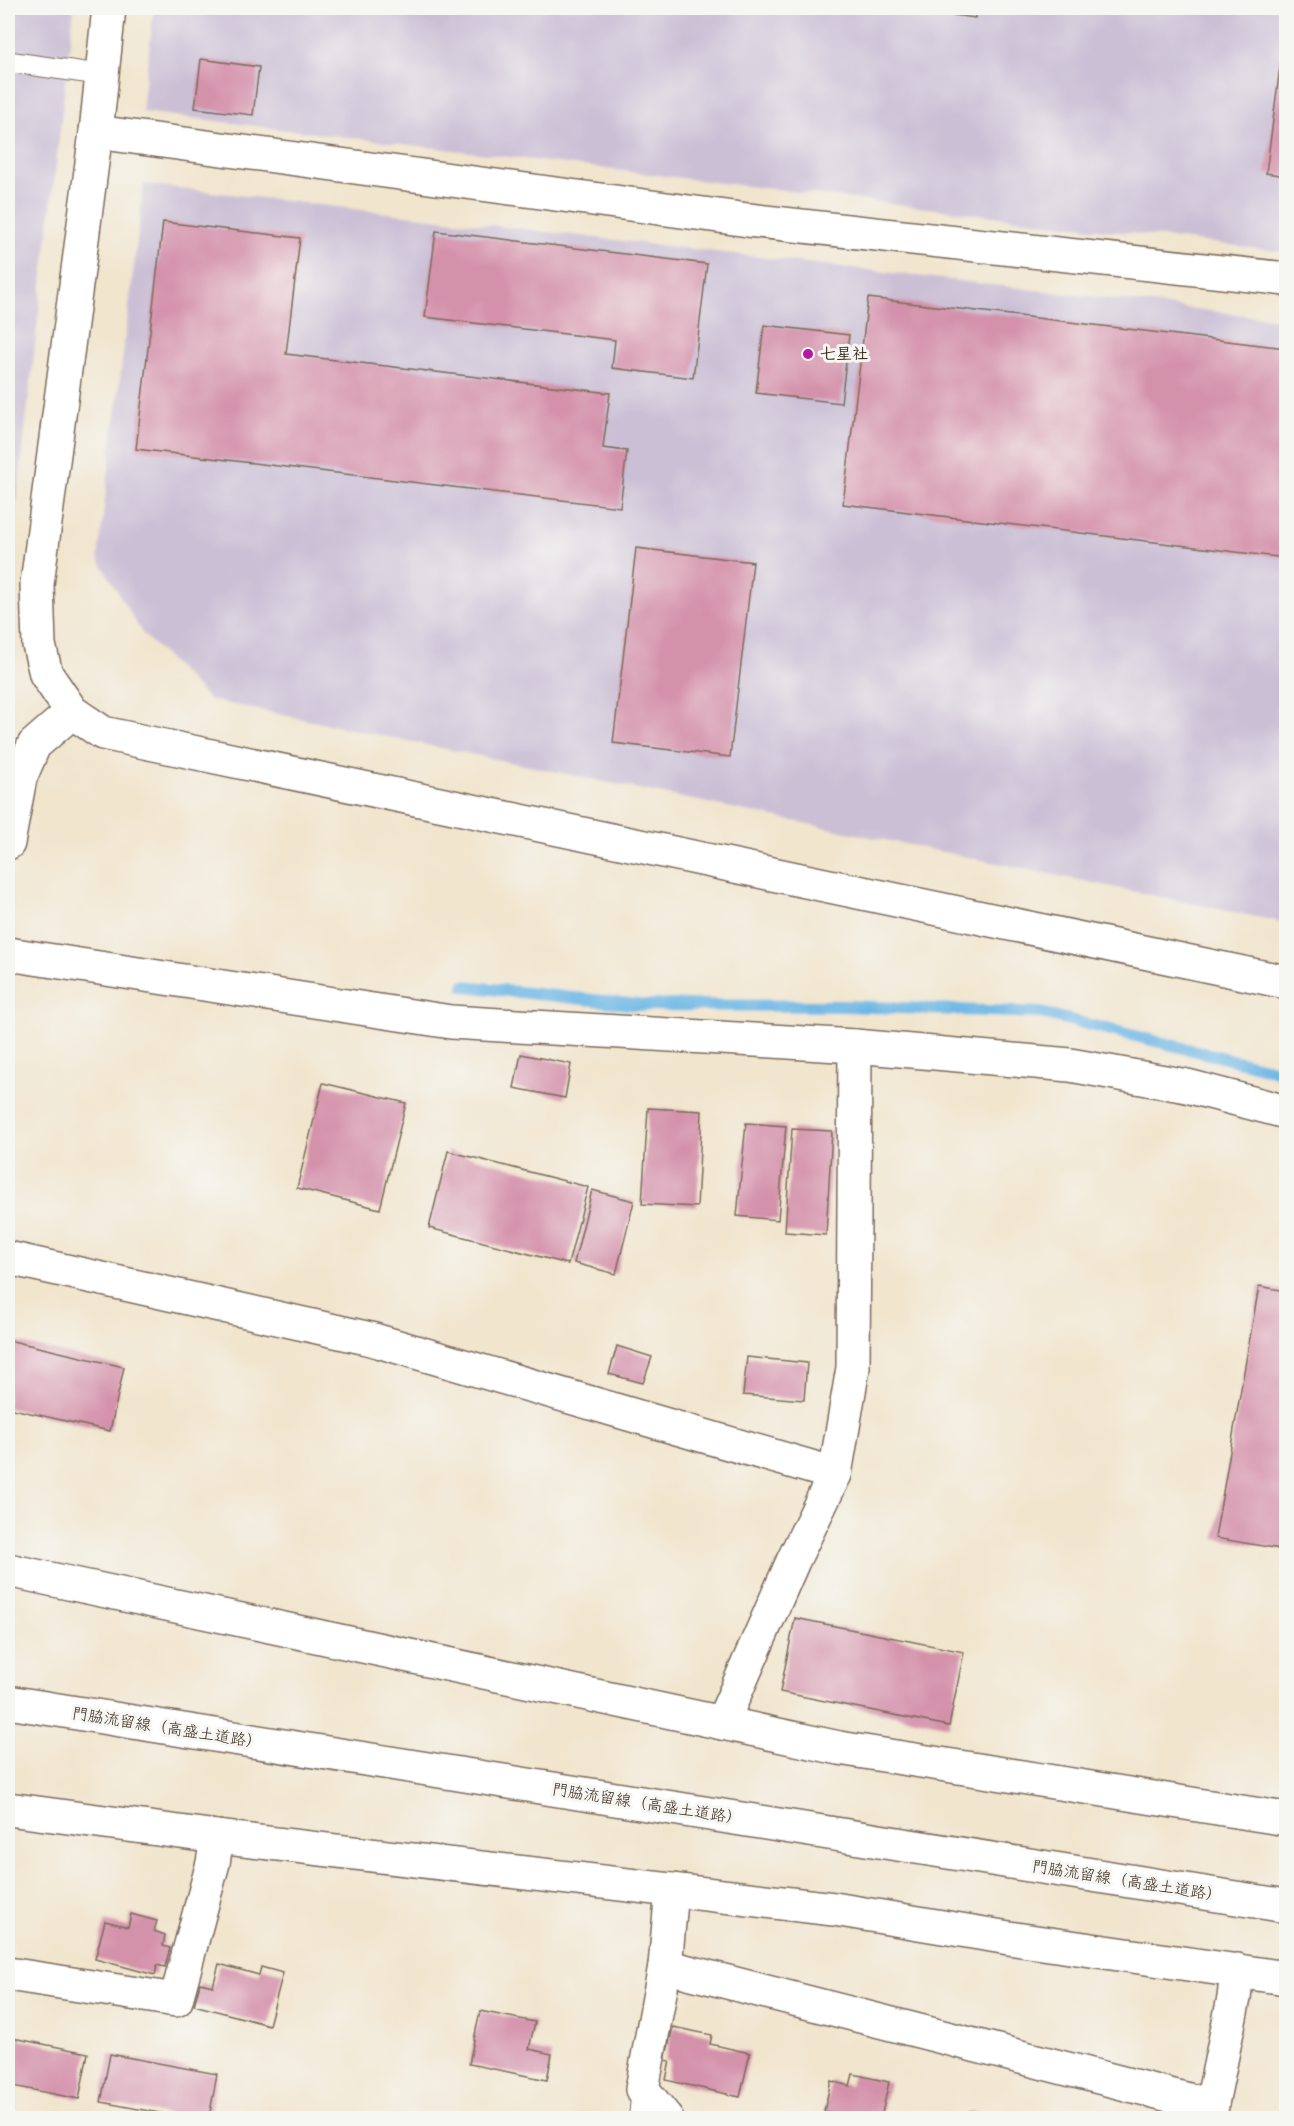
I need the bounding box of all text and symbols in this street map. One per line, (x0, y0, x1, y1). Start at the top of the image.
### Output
place label: 七星社 (820, 343, 868, 365)
marker: 七星社 (801, 347, 815, 361)
street label: 門脇流留線（高盛土道路） (70, 1702, 264, 1754)
street label: 門脇流留線（高盛土道路） (550, 1778, 744, 1830)
street label: 門脇流留線（高盛土道路） (1030, 1855, 1224, 1907)

